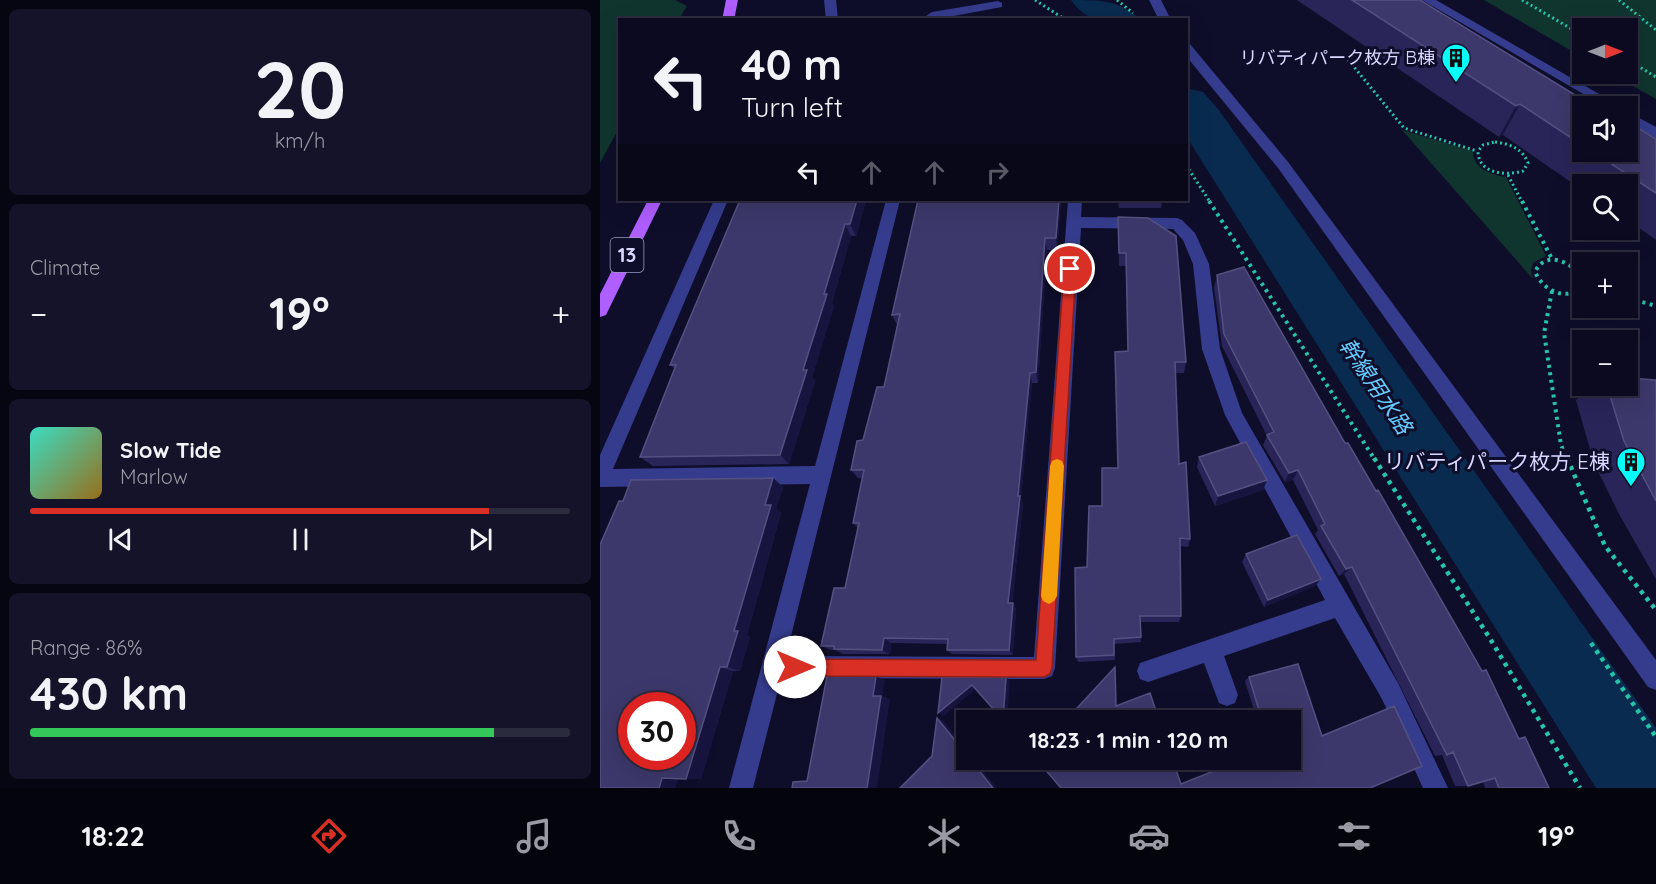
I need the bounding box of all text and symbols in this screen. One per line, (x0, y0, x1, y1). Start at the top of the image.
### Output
north arrow (1572, 18, 1638, 84)
map controls (1572, 18, 1638, 396)
text: 40 m (741, 38, 842, 91)
text: 20 (254, 40, 346, 138)
icon: left (642, 42, 720, 120)
building icon: リバティパーク枚方 B棟 (1440, 42, 1472, 84)
place label: リバティパーク枚方 B棟 (1239, 46, 1435, 69)
text: Turn left (741, 90, 843, 124)
button: sound (1572, 96, 1638, 162)
text: km/h (275, 128, 325, 153)
icon: left (792, 156, 825, 189)
icon: ahead (855, 156, 888, 189)
icon: ahead (918, 156, 951, 189)
icon: right (981, 156, 1014, 189)
button: search (1572, 174, 1638, 240)
road number: 13 (610, 238, 644, 272)
pin (1044, 243, 1095, 294)
icon: arrive (1053, 252, 1086, 285)
button: + (1572, 252, 1638, 318)
text: Climate (30, 255, 100, 280)
text: 19° (269, 285, 330, 341)
text: − (30, 293, 47, 334)
text: + (551, 293, 570, 334)
button: − (1572, 330, 1638, 396)
water label: 幹線用水路 (1334, 333, 1419, 441)
text: Slow Tide (120, 436, 221, 464)
building icon: リバティパーク枚方 E棟 (1615, 446, 1647, 488)
place label: リバティパーク枚方 E棟 (1384, 448, 1610, 474)
text: Marlow (120, 464, 188, 489)
icon: previous (104, 523, 137, 556)
icon: pause (284, 523, 317, 556)
icon: next (464, 523, 497, 556)
text: Range · 86% (30, 635, 142, 660)
position arrow (763, 635, 827, 699)
text: 430 km (30, 665, 188, 721)
speed limit sign: 30 (618, 692, 696, 770)
text: 18:23 · 1 min · 120 m (1029, 726, 1228, 754)
icon: directions (308, 815, 350, 857)
icon: music (513, 815, 555, 857)
icon: phone (718, 815, 760, 857)
icon: climate (923, 815, 965, 857)
icon: car (1128, 815, 1170, 857)
icon: filters (1333, 815, 1375, 857)
text: 18:22 (82, 819, 145, 853)
text: 19° (1538, 819, 1574, 853)

